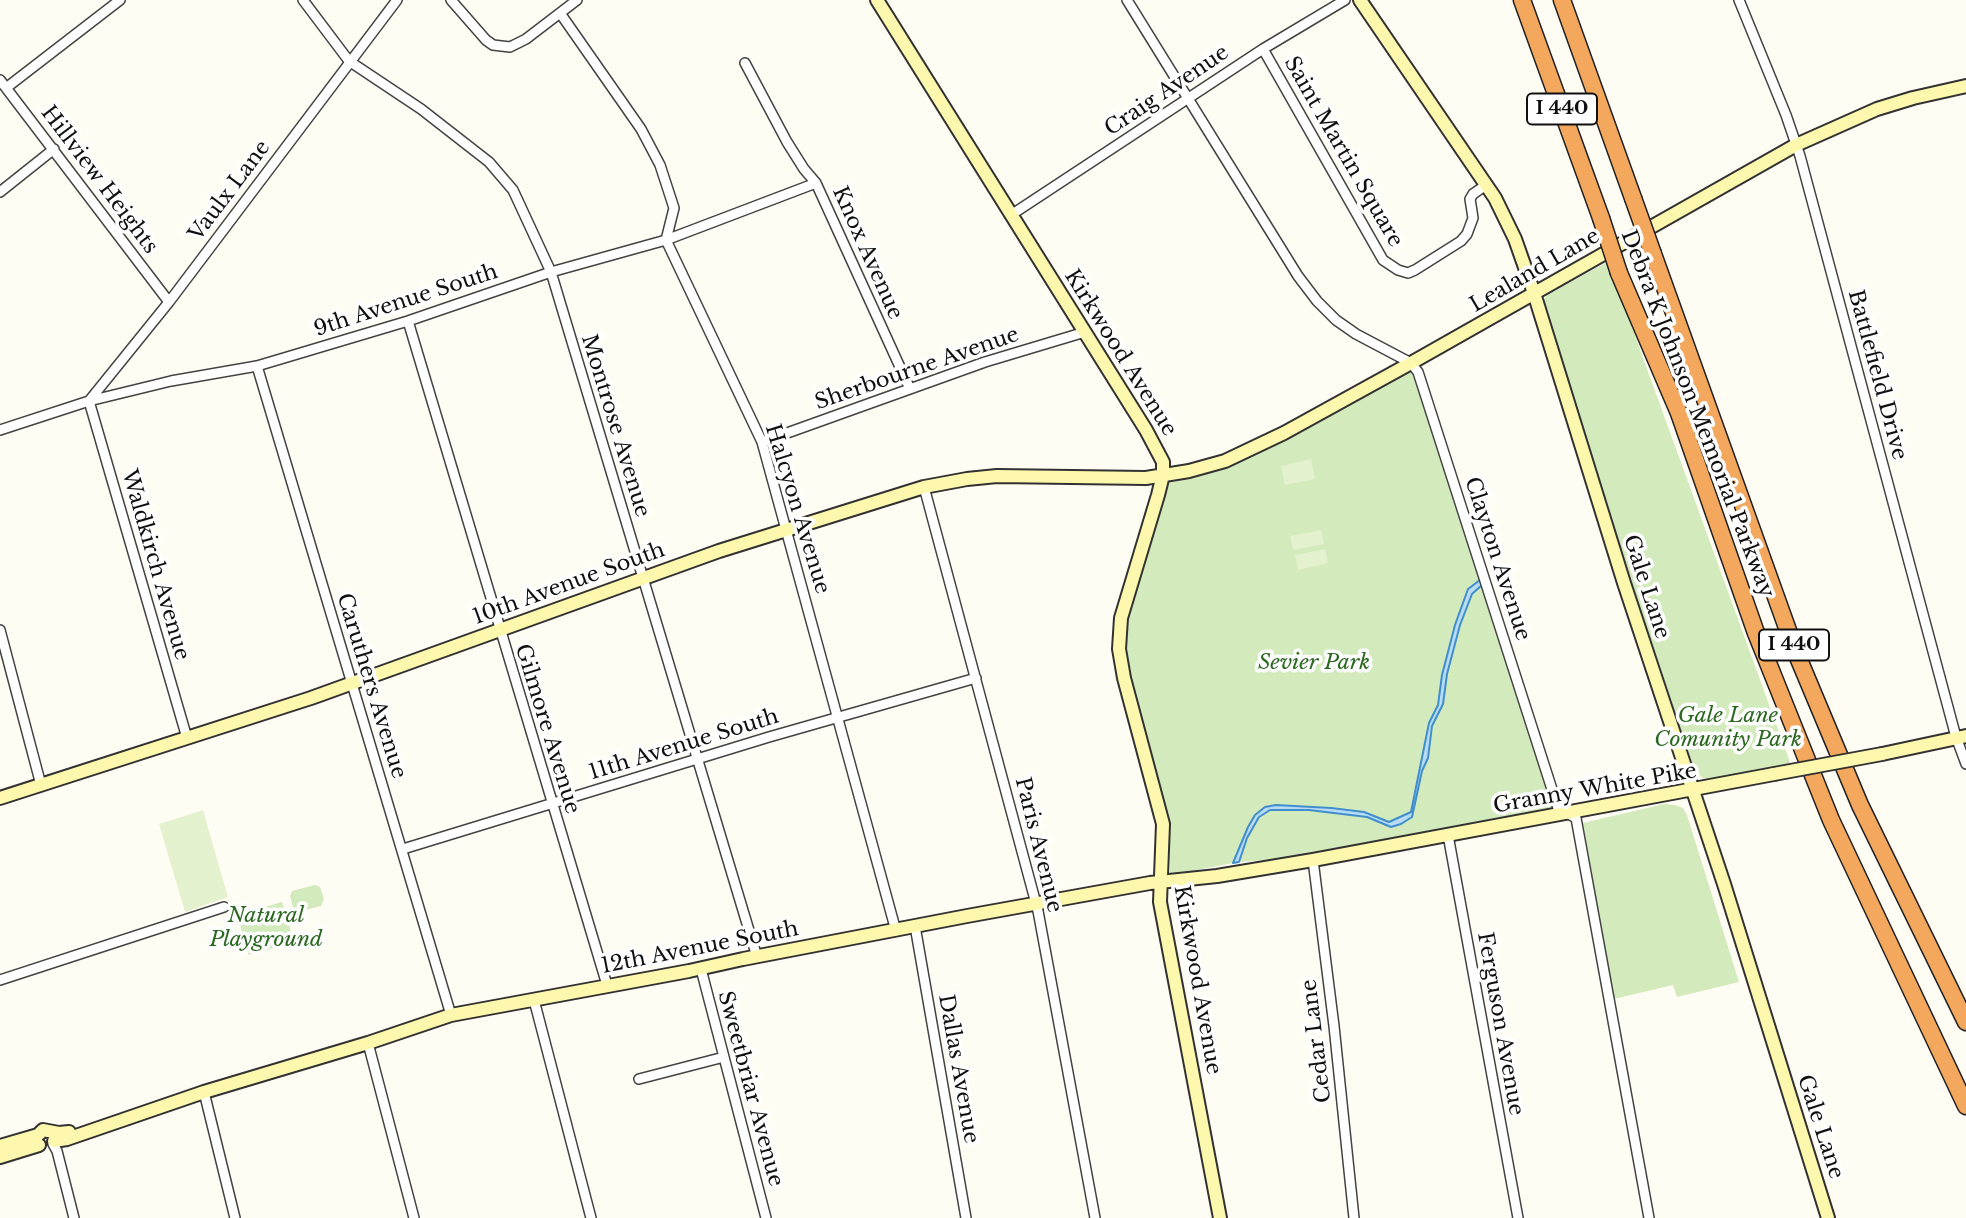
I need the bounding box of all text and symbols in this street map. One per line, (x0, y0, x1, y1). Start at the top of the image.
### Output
street label: Craig Avenue (1100, 40, 1234, 142)
street label: Saint Martin Square (1278, 52, 1408, 252)
road number: I 440 (1527, 94, 1597, 124)
street label: Hillview Heights (35, 101, 163, 259)
street label: Vaulx Lane (184, 136, 276, 246)
street label: Knox Avenue (826, 183, 908, 323)
street label: Lealand Lane (1466, 224, 1604, 318)
street label: Debra K Johnson Memorial Parkway (1615, 227, 1779, 601)
street label: 9th Avenue South (311, 259, 501, 343)
street label: Kirkwood Avenue (1059, 265, 1181, 441)
street label: Battlefield Drive (1842, 287, 1912, 463)
street label: Sherbourne Avenue (812, 322, 1022, 416)
street label: Montrose Avenue (575, 332, 655, 520)
street label: Halcyon Avenue (759, 421, 835, 597)
street label: Waldkirch Avenue (116, 467, 194, 663)
street label: Clayton Avenue (1459, 474, 1535, 644)
street label: Gale Lane (1617, 532, 1675, 642)
street label: 10th Avenue South (470, 538, 668, 630)
street label: Caruthers Avenue (331, 590, 411, 782)
road number: I 440 (1759, 630, 1829, 660)
street label: Gilmore Avenue (509, 641, 585, 817)
park label: Sevier Park (1258, 650, 1370, 676)
park label: Gale Lane Comunity Park (1654, 703, 1802, 753)
street label: 11th Avenue South (586, 704, 782, 786)
street label: Granny White Pike (1491, 759, 1699, 819)
street label: Paris Avenue (1009, 775, 1067, 915)
street label: Kirkwood Avenue (1168, 883, 1226, 1077)
park label: Natural Playground (209, 903, 323, 953)
street label: 12th Avenue South (599, 917, 801, 979)
street label: Ferguson Avenue (1471, 930, 1529, 1118)
street label: Cedar Lane (1297, 978, 1337, 1104)
street label: Sweetbriar Avenue (712, 989, 788, 1189)
street label: Dallas Avenue (932, 993, 984, 1145)
street label: Gale Lane (1791, 1072, 1849, 1182)

